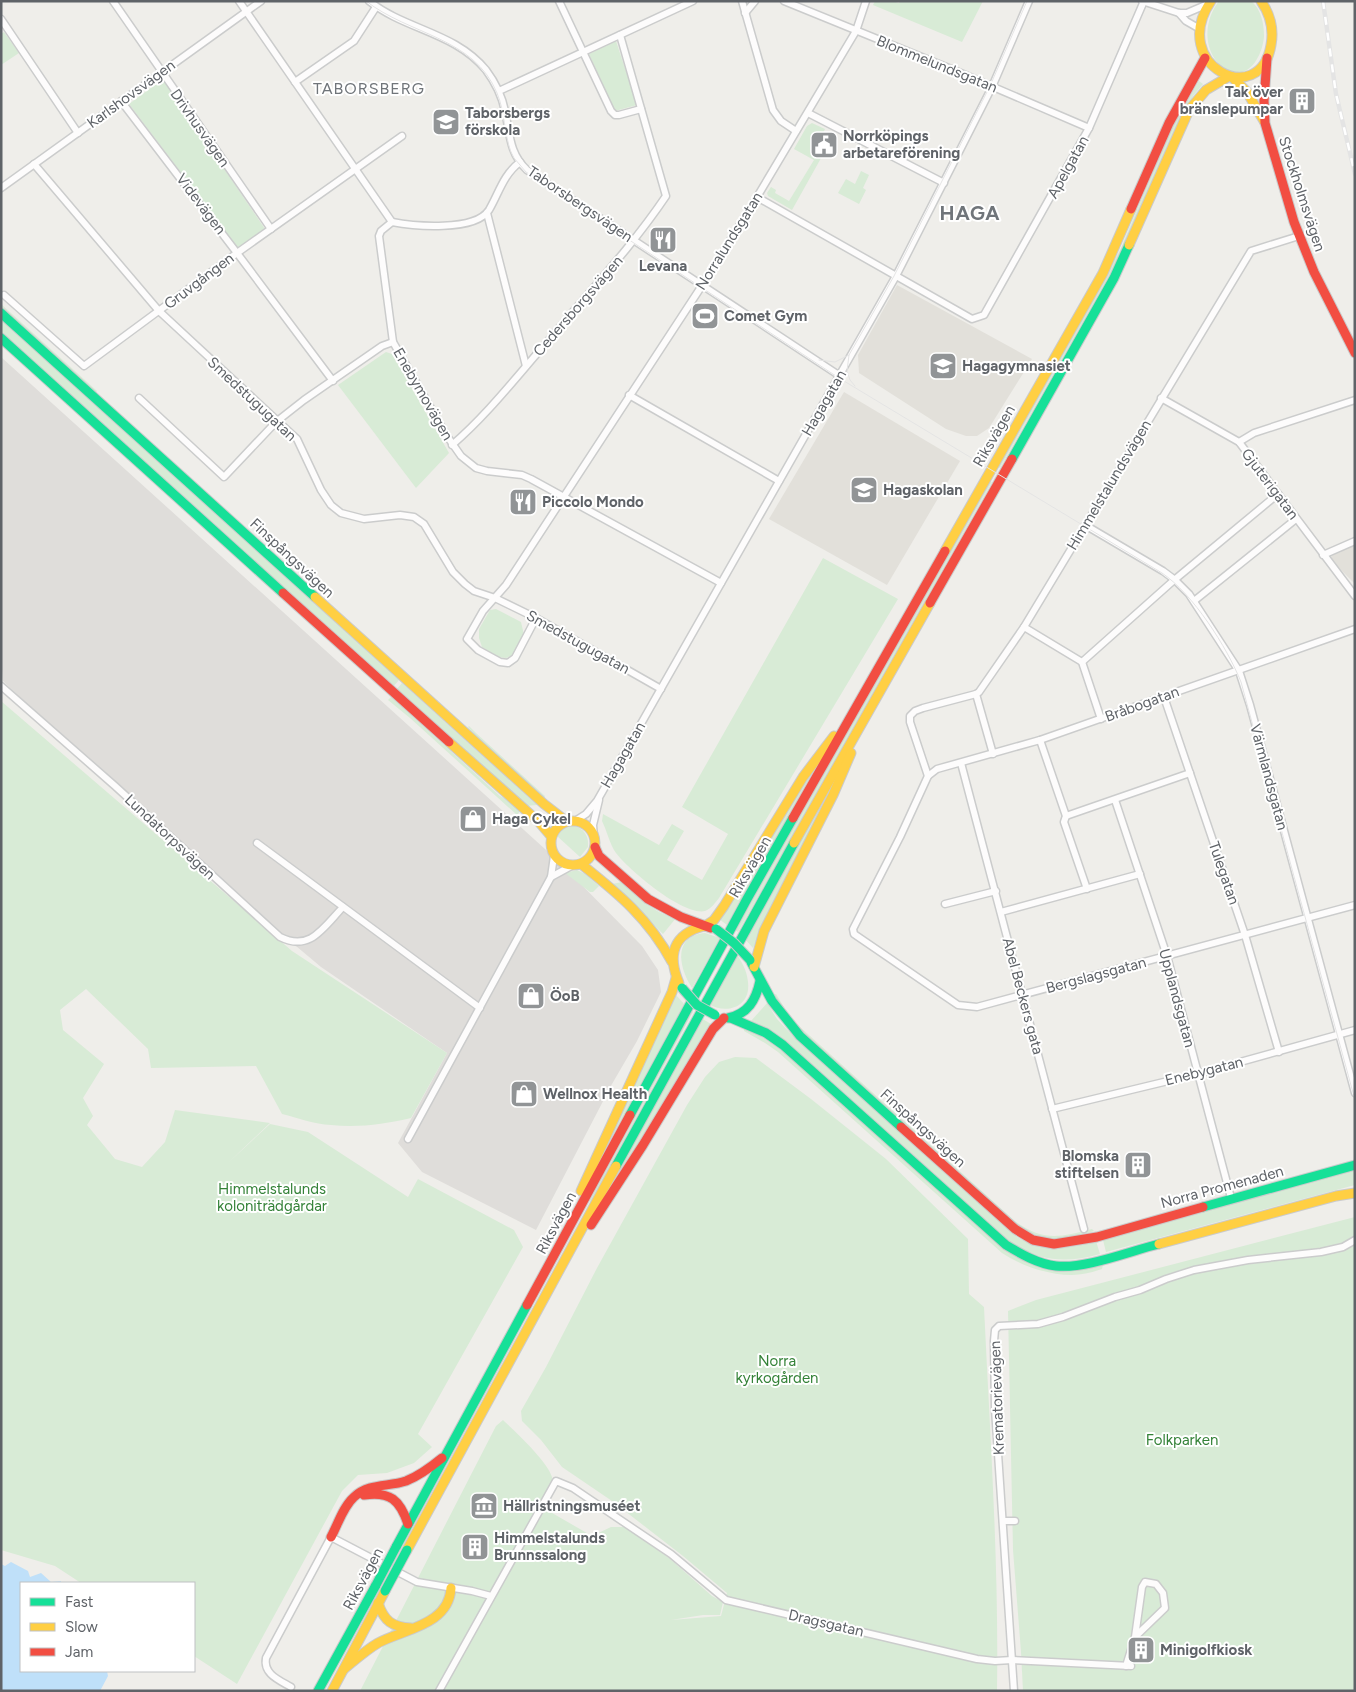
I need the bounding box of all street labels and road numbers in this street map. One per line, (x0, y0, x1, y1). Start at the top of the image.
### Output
street label: Blommelundsgatan (874, 32, 1000, 96)
street label: Karlshovsvägen (83, 56, 179, 132)
street label: Drivhusvägen (166, 85, 234, 171)
street label: Apelgatan (1043, 133, 1093, 201)
street label: Stockholmsvägen (1275, 134, 1329, 254)
street label: Taborsbergsvägen (524, 162, 636, 246)
street label: Videvägen (172, 170, 230, 238)
street label: Norralundsgatan (692, 189, 766, 293)
street label: Gruvgången (161, 249, 237, 313)
street label: Cedersborgsvägen (529, 252, 627, 360)
street label: Enebymovägen (389, 344, 457, 444)
street label: Smedstugugatan (204, 353, 300, 445)
street label: Hagagatan (798, 367, 850, 439)
street label: Riksvägen (969, 402, 1019, 470)
street label: Himmelstalundsvägen (1063, 417, 1155, 553)
street label: Gjuterigatan (1237, 445, 1303, 523)
street label: Finspångsvägen (246, 514, 338, 602)
street label: Smedstugugatan (523, 606, 633, 678)
street label: Bråbogatan (1103, 682, 1181, 726)
street label: Hagagatan (597, 719, 649, 791)
street label: Värmlandsgatan (1246, 722, 1292, 832)
street label: Lundatorpsvägen (121, 791, 219, 883)
street label: Riksvägen (725, 833, 775, 901)
street label: Tulegatan (1205, 839, 1243, 907)
street label: Abel Beckers gata (999, 936, 1047, 1056)
street label: Upplandsgatan (1155, 947, 1199, 1049)
street label: Bergslagsgatan (1044, 953, 1148, 997)
street label: Enebygatan (1163, 1053, 1245, 1089)
street label: Finspångsvägen (877, 1085, 969, 1171)
street label: Norra Promenaden (1159, 1162, 1285, 1212)
street label: Riksvägen (532, 1189, 580, 1257)
street label: Krematorievägen (986, 1340, 1008, 1456)
street label: Riksvägen (339, 1545, 387, 1613)
street label: Dragsgatan (786, 1606, 866, 1640)

